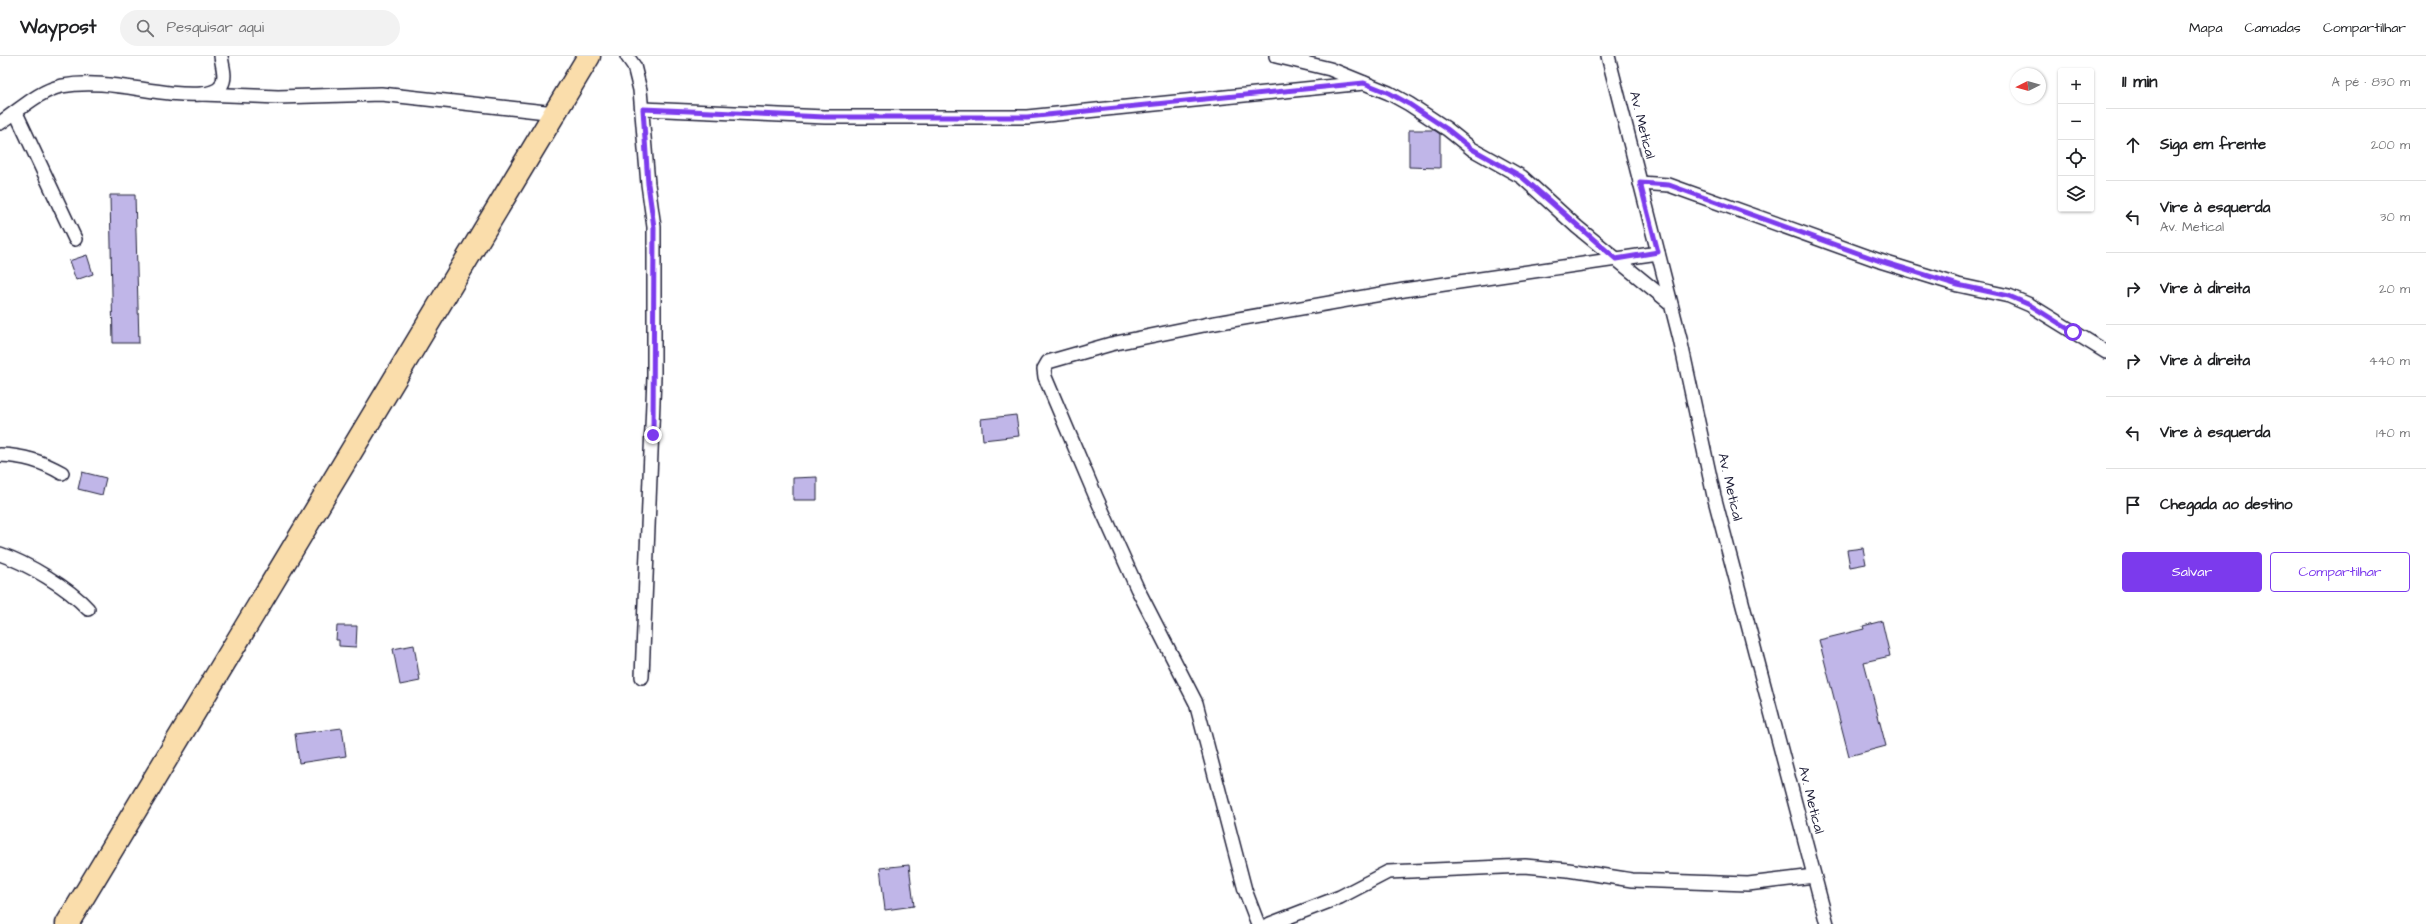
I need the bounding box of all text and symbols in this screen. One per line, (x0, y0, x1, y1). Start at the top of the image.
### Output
search box (120, 10, 400, 46)
text: Waypost (20, 14, 96, 41)
icon: search (134, 17, 156, 39)
text: Pesquisar aqui (166, 17, 264, 38)
text: Mapa (2189, 18, 2223, 38)
text: Camadas (2245, 18, 2301, 38)
text: Compartilhar (2323, 18, 2406, 38)
north arrow (2010, 68, 2046, 104)
map controls (2058, 68, 2094, 212)
button: + (2058, 68, 2094, 104)
text: 11 min (2122, 70, 2157, 94)
text: A pé · 830 m (2331, 73, 2410, 91)
street label: Av. Metical (1624, 89, 1660, 161)
button: − (2058, 104, 2094, 140)
icon: ahead (2122, 134, 2144, 156)
text: Siga em frente (2160, 134, 2266, 155)
text: 200 m (2371, 136, 2410, 154)
button: locate (2058, 140, 2094, 176)
button: layers (2058, 176, 2094, 212)
text: Vire à esquerda (2160, 197, 2270, 218)
icon: left (2122, 206, 2144, 228)
text: 30 m (2380, 208, 2410, 226)
text: Av. Metical (2160, 218, 2224, 236)
icon: right (2122, 278, 2144, 300)
text: Vire à direita (2160, 278, 2250, 299)
text: 20 m (2379, 280, 2410, 298)
route start (2064, 323, 2082, 341)
icon: right (2122, 350, 2144, 372)
text: Vire à direita (2160, 350, 2250, 371)
text: 440 m (2369, 352, 2410, 370)
icon: left (2122, 422, 2144, 444)
text: Vire à esquerda (2160, 422, 2270, 443)
text: 140 m (2376, 424, 2410, 442)
route end (644, 426, 662, 444)
street label: Av. Metical (1713, 451, 1747, 523)
icon: arrive (2122, 494, 2144, 516)
text: Chegada ao destino (2160, 494, 2293, 515)
button: Salvar (2122, 552, 2262, 592)
button: Compartilhar (2270, 552, 2410, 592)
street label: Av. Metical (1793, 764, 1829, 836)

